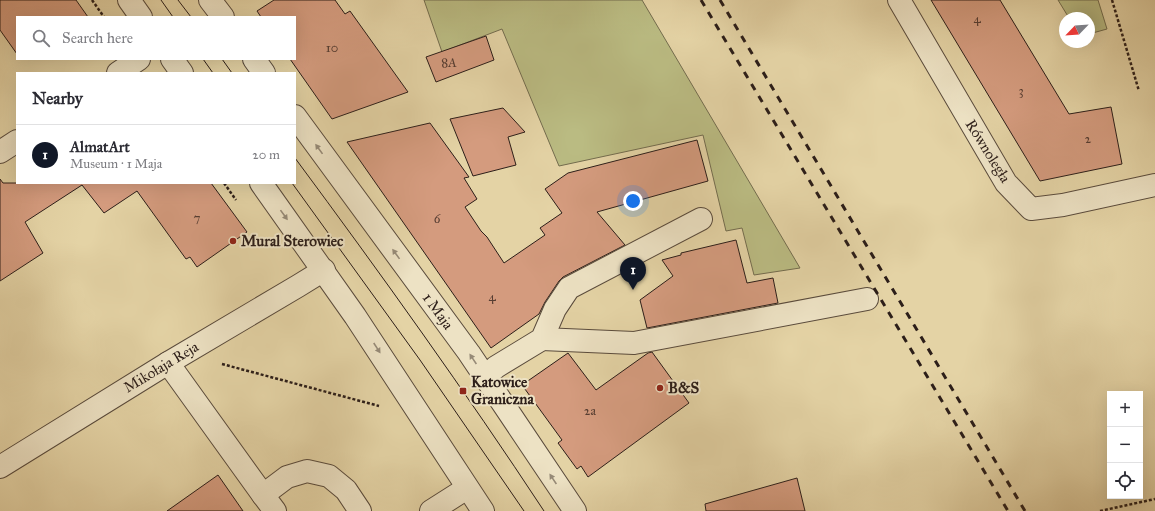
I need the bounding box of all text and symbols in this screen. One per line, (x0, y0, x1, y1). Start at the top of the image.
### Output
house number: 4 (973, 11, 981, 27)
north arrow (1059, 12, 1095, 48)
search box (16, 16, 296, 60)
icon: search (30, 27, 52, 49)
text: Search here (62, 29, 133, 47)
house number: 10 (326, 40, 338, 56)
house number: 8A (441, 55, 457, 71)
house number: 3 (1018, 83, 1024, 99)
text: Nearby (32, 88, 83, 109)
street label: Równoległa (961, 116, 1015, 187)
house number: 2 (1085, 131, 1092, 147)
text: AlmatArt (70, 138, 130, 156)
one-way arrow (316, 144, 324, 154)
text: 1 (42, 147, 48, 163)
text: 20 m (252, 147, 280, 163)
text: Museum · 1 Maja (70, 156, 162, 172)
your location (623, 191, 643, 211)
one-way arrow (280, 209, 288, 220)
house number: 7 (194, 210, 201, 226)
house number: 6 (434, 211, 441, 227)
place label: Mural Sterowiec (241, 232, 344, 250)
marker: Mural Sterowiec (228, 236, 238, 246)
one-way arrow (392, 248, 400, 259)
pin: 1 (620, 257, 646, 290)
street label: 1 Maja (419, 289, 458, 333)
house number: 4 (488, 289, 496, 305)
street label: Mikołaja Reja (120, 337, 202, 396)
one-way arrow (373, 343, 380, 354)
one-way arrow (469, 354, 477, 364)
place label: Katowice Graniczna (471, 373, 534, 408)
place label: B&S (668, 379, 700, 397)
marker: B&S (655, 383, 665, 393)
marker: Katowice Graniczna (458, 386, 468, 396)
map controls (1107, 391, 1143, 499)
button: + (1107, 391, 1143, 427)
house number: 2a (584, 403, 596, 419)
button: − (1107, 427, 1143, 463)
button: locate (1107, 463, 1143, 499)
one-way arrow (549, 473, 557, 484)

